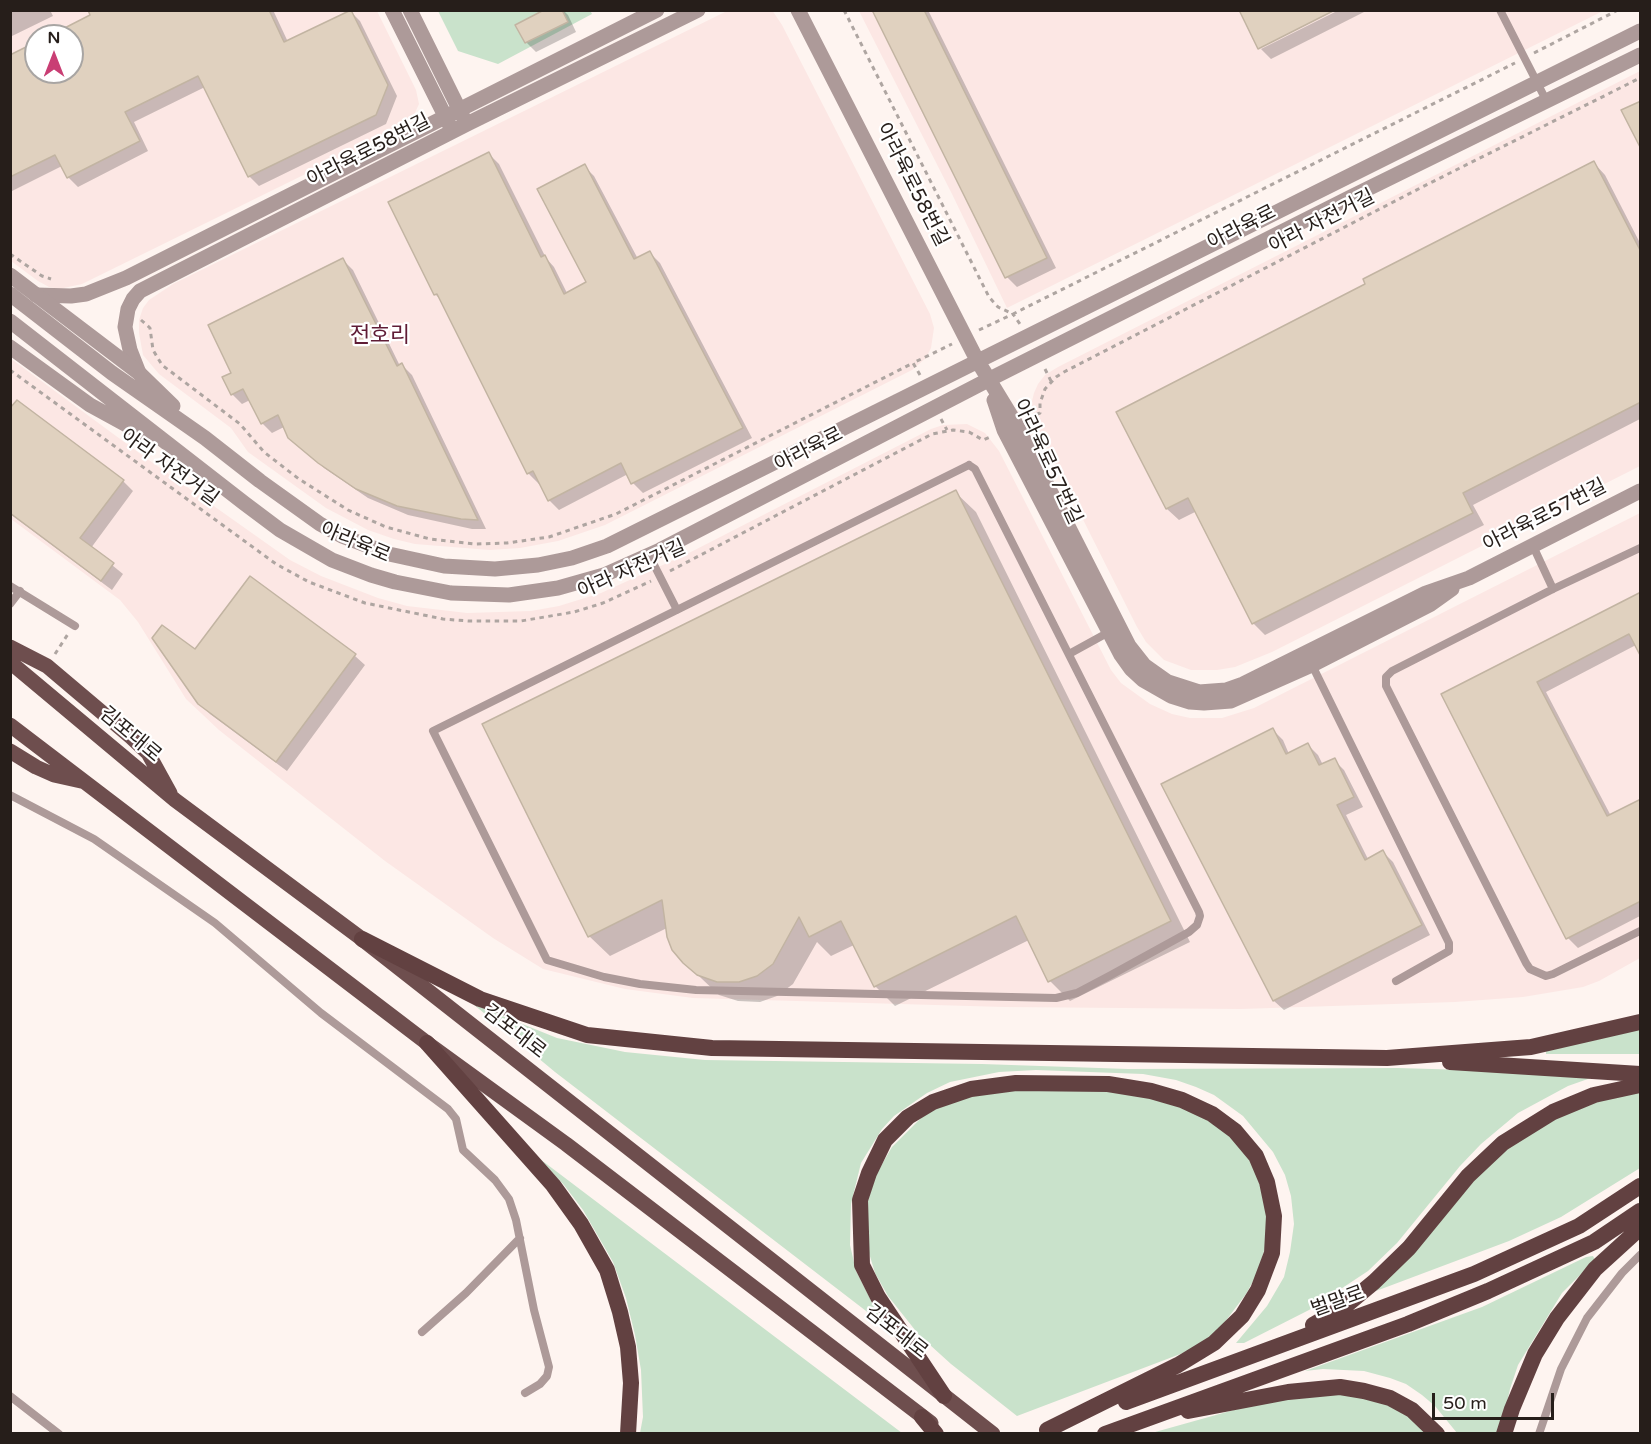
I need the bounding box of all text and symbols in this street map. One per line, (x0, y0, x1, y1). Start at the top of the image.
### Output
north arrow (24, 24, 84, 84)
text: N (48, 28, 60, 48)
street label: 아라육로58번길 (303, 110, 435, 192)
street label: 아라육로58번길 (871, 119, 953, 251)
street label: 아라 자전거길 (1265, 185, 1379, 259)
street label: 아라육로 (1204, 201, 1280, 255)
district label: 전호리 (350, 323, 410, 349)
street label: 아라육로57번길 (1007, 396, 1087, 528)
street label: 아라육로 (771, 423, 847, 477)
street label: 아라 자전거길 (115, 424, 223, 512)
street label: 아라육로57번길 (1479, 475, 1611, 557)
street label: 아라육로 (316, 518, 394, 568)
street label: 아라 자전거길 (574, 536, 690, 604)
street label: 김포대로 (94, 702, 166, 768)
street label: 김포대로 (478, 1000, 550, 1064)
street label: 벌말로 (1308, 1281, 1368, 1323)
street label: 김포대로 (860, 1300, 932, 1364)
scale bar (1435, 1381, 1556, 1419)
text: 50 m (1443, 1392, 1487, 1414)

